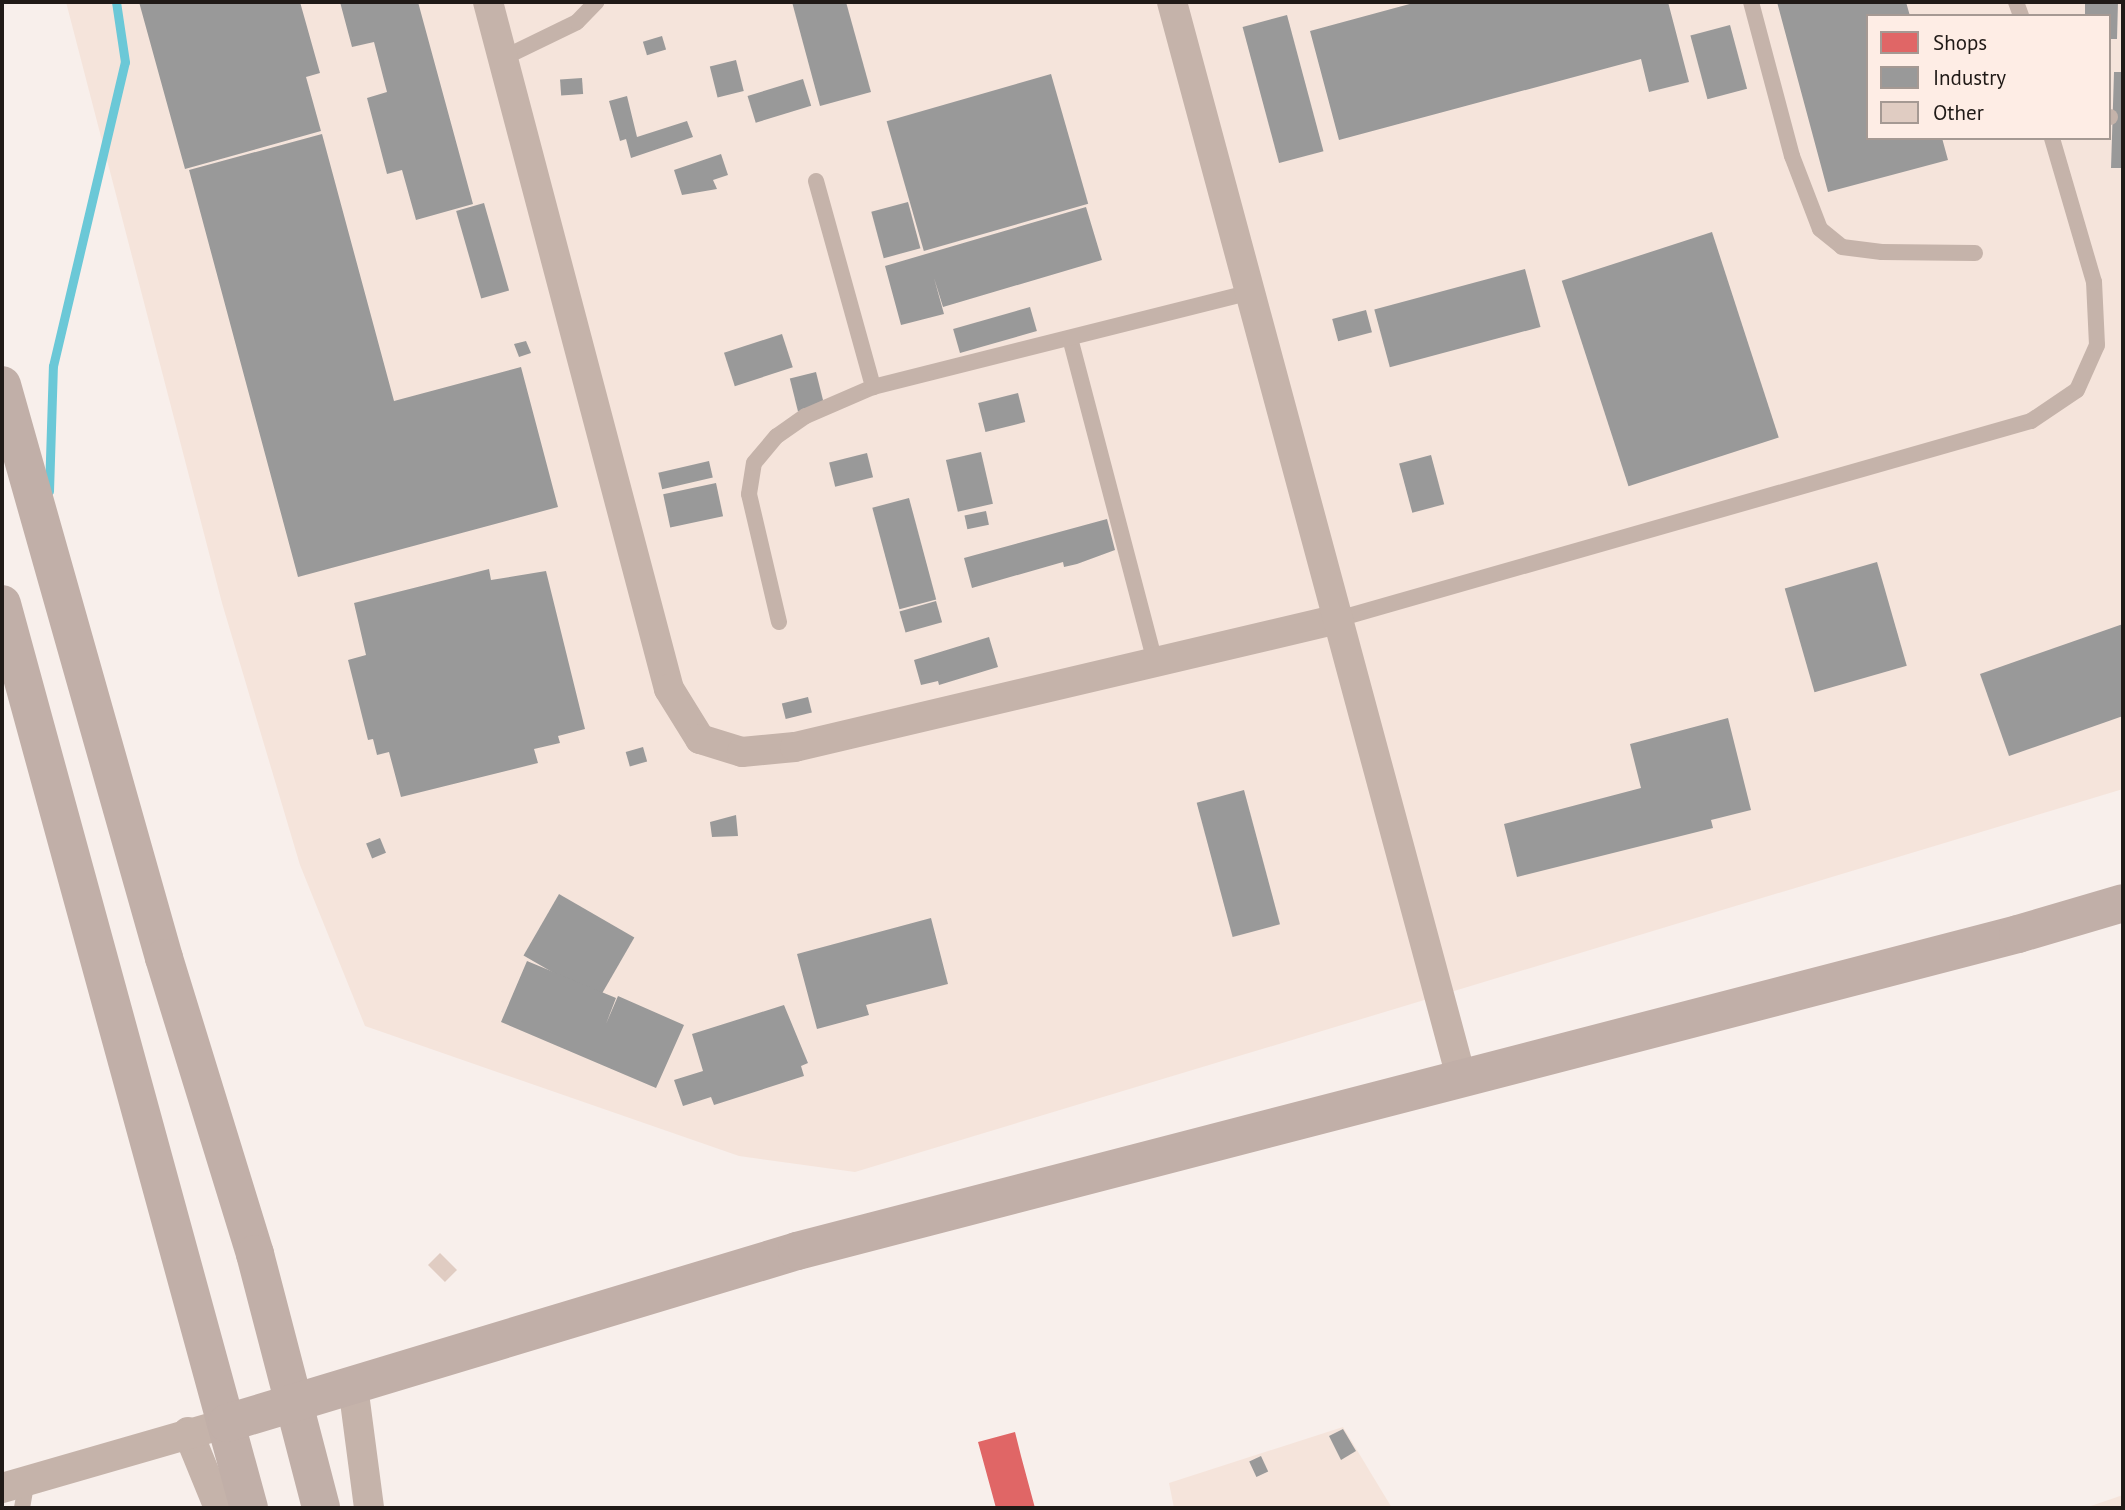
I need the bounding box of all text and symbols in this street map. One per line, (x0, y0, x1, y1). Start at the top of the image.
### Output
legend (1866, 14, 2111, 140)
text: Shops (1933, 29, 1987, 56)
text: Industry (1933, 64, 2006, 91)
text: Other (1933, 99, 1984, 126)

